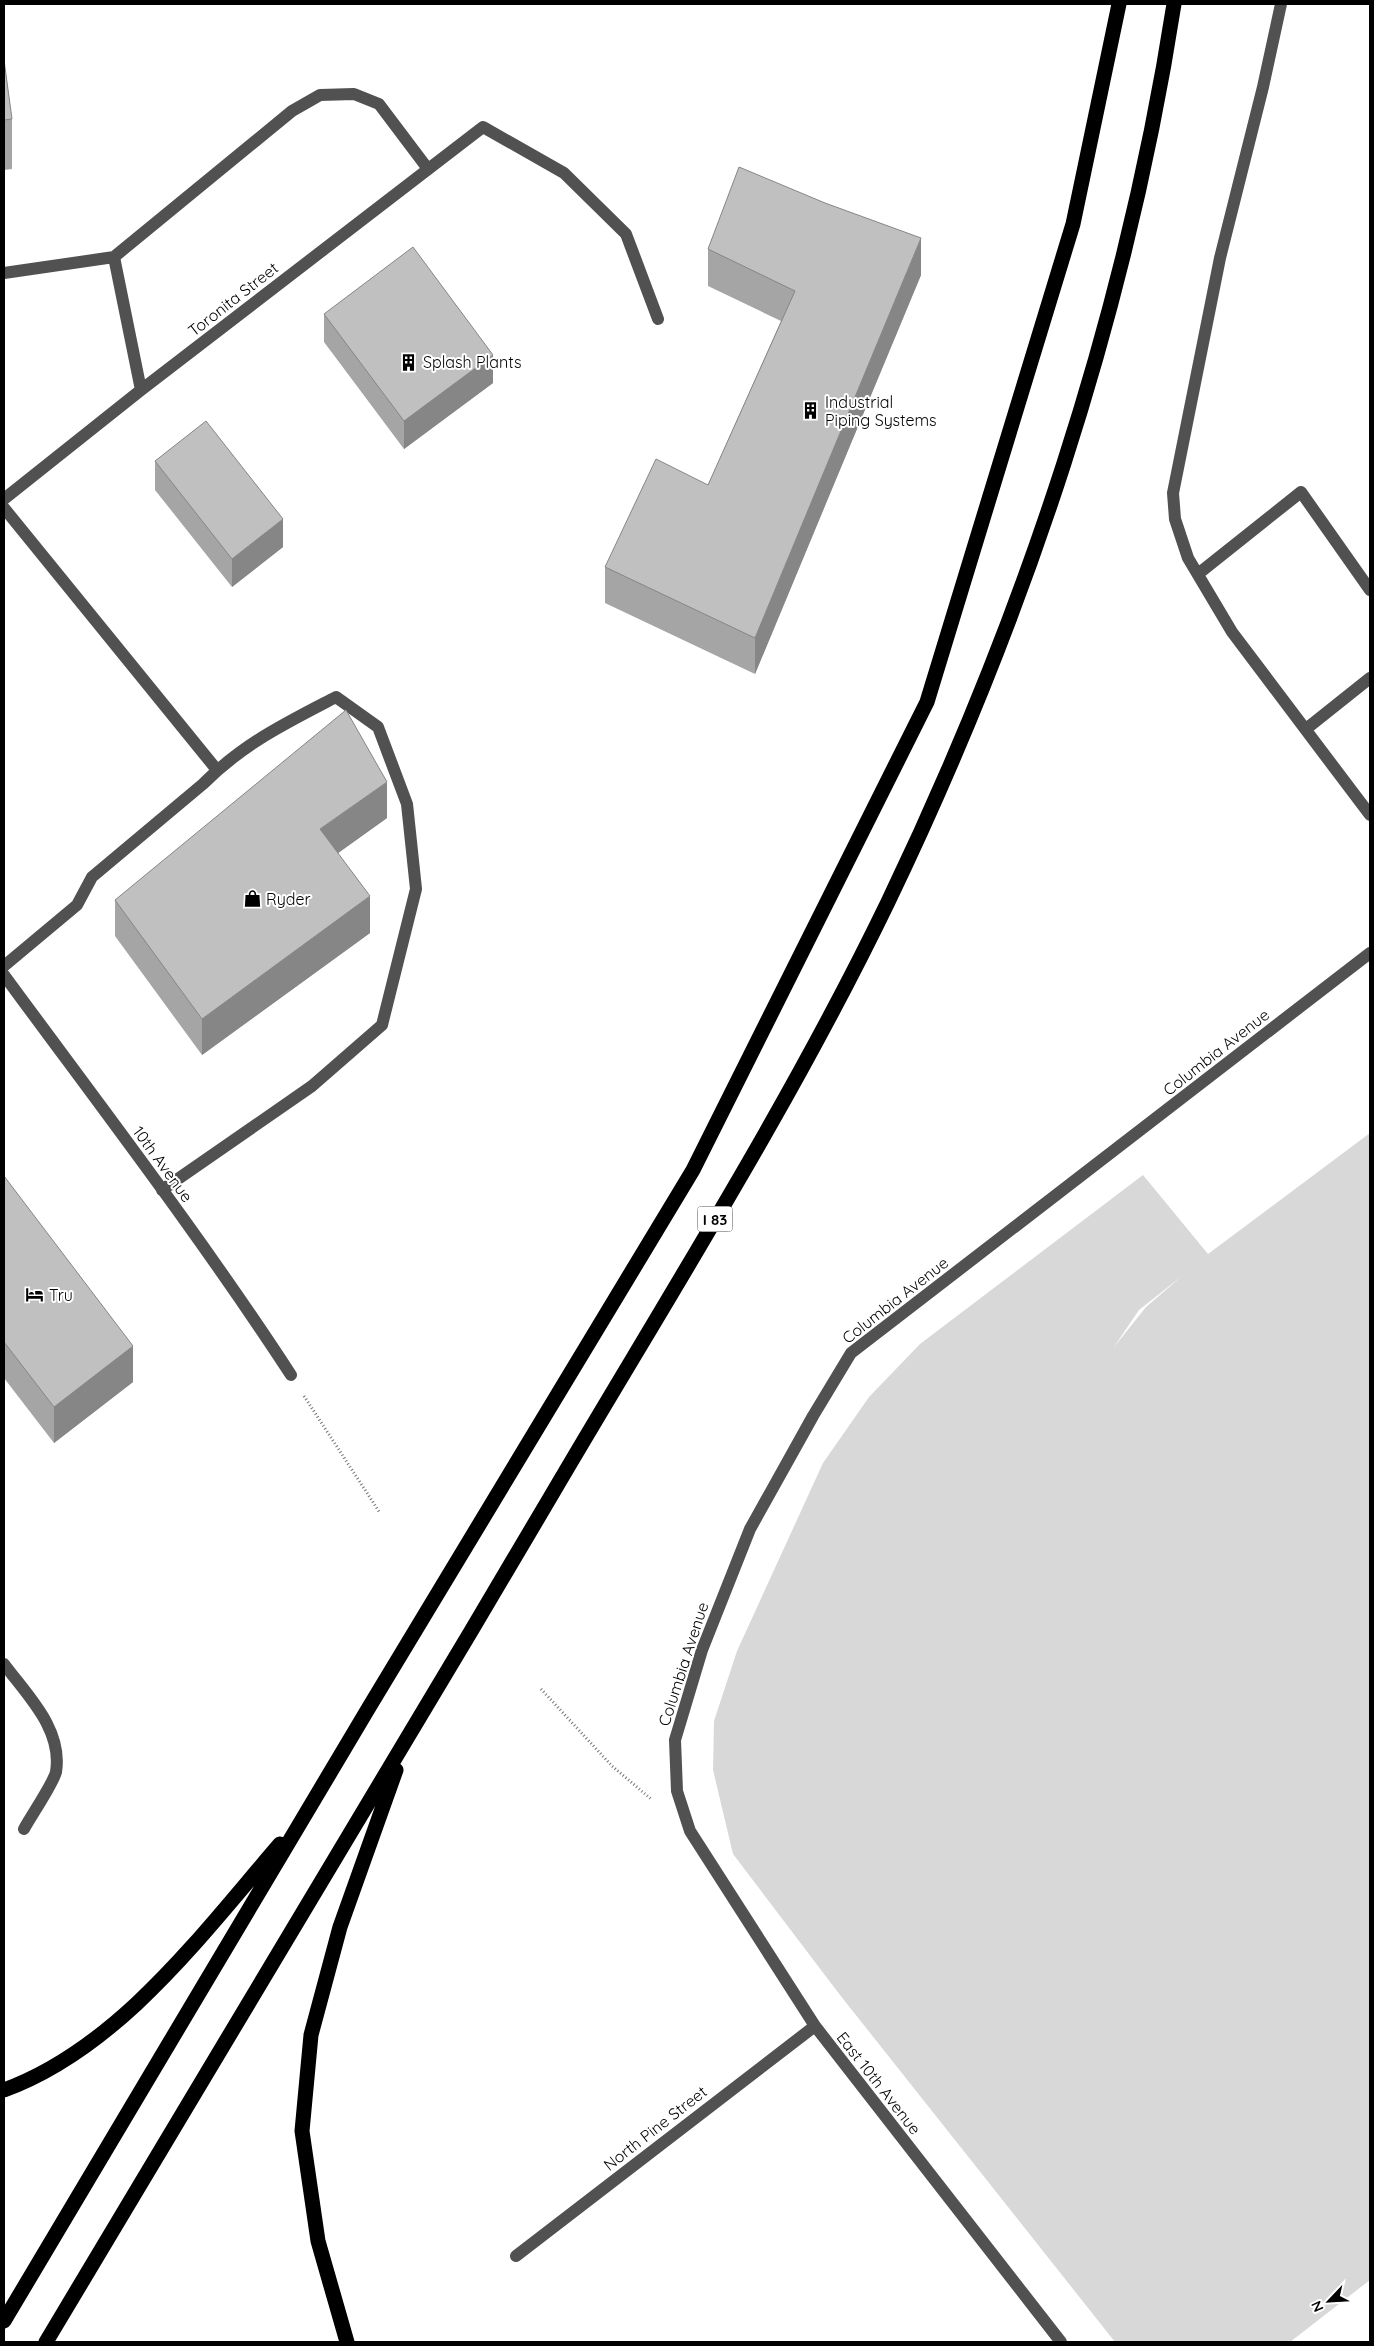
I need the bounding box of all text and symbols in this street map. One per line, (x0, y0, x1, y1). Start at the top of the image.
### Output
street label: Toronita Street (184, 258, 282, 340)
building icon: Splash Plants (399, 352, 419, 372)
place label: Splash Plants (423, 352, 521, 372)
place label: Industrial Piping Systems (825, 392, 937, 430)
building icon: Industrial Piping Systems (801, 401, 821, 421)
shop icon: Ryder (242, 889, 262, 909)
place label: Ryder (266, 889, 311, 909)
street label: Columbia Avenue (1159, 1004, 1273, 1100)
street label: 10th Avenue (129, 1122, 197, 1206)
road number: I 83 (698, 1206, 732, 1232)
street label: Columbia Avenue (838, 1252, 952, 1348)
hotel icon: Tru (25, 1285, 45, 1305)
place label: Tru (49, 1285, 73, 1305)
street label: Columbia Avenue (654, 1599, 712, 1729)
street label: East 10th Avenue (833, 2028, 925, 2138)
street label: North Pine Street (599, 2081, 711, 2175)
north arrow (1304, 2276, 1354, 2326)
text: N (1307, 2298, 1328, 2315)

